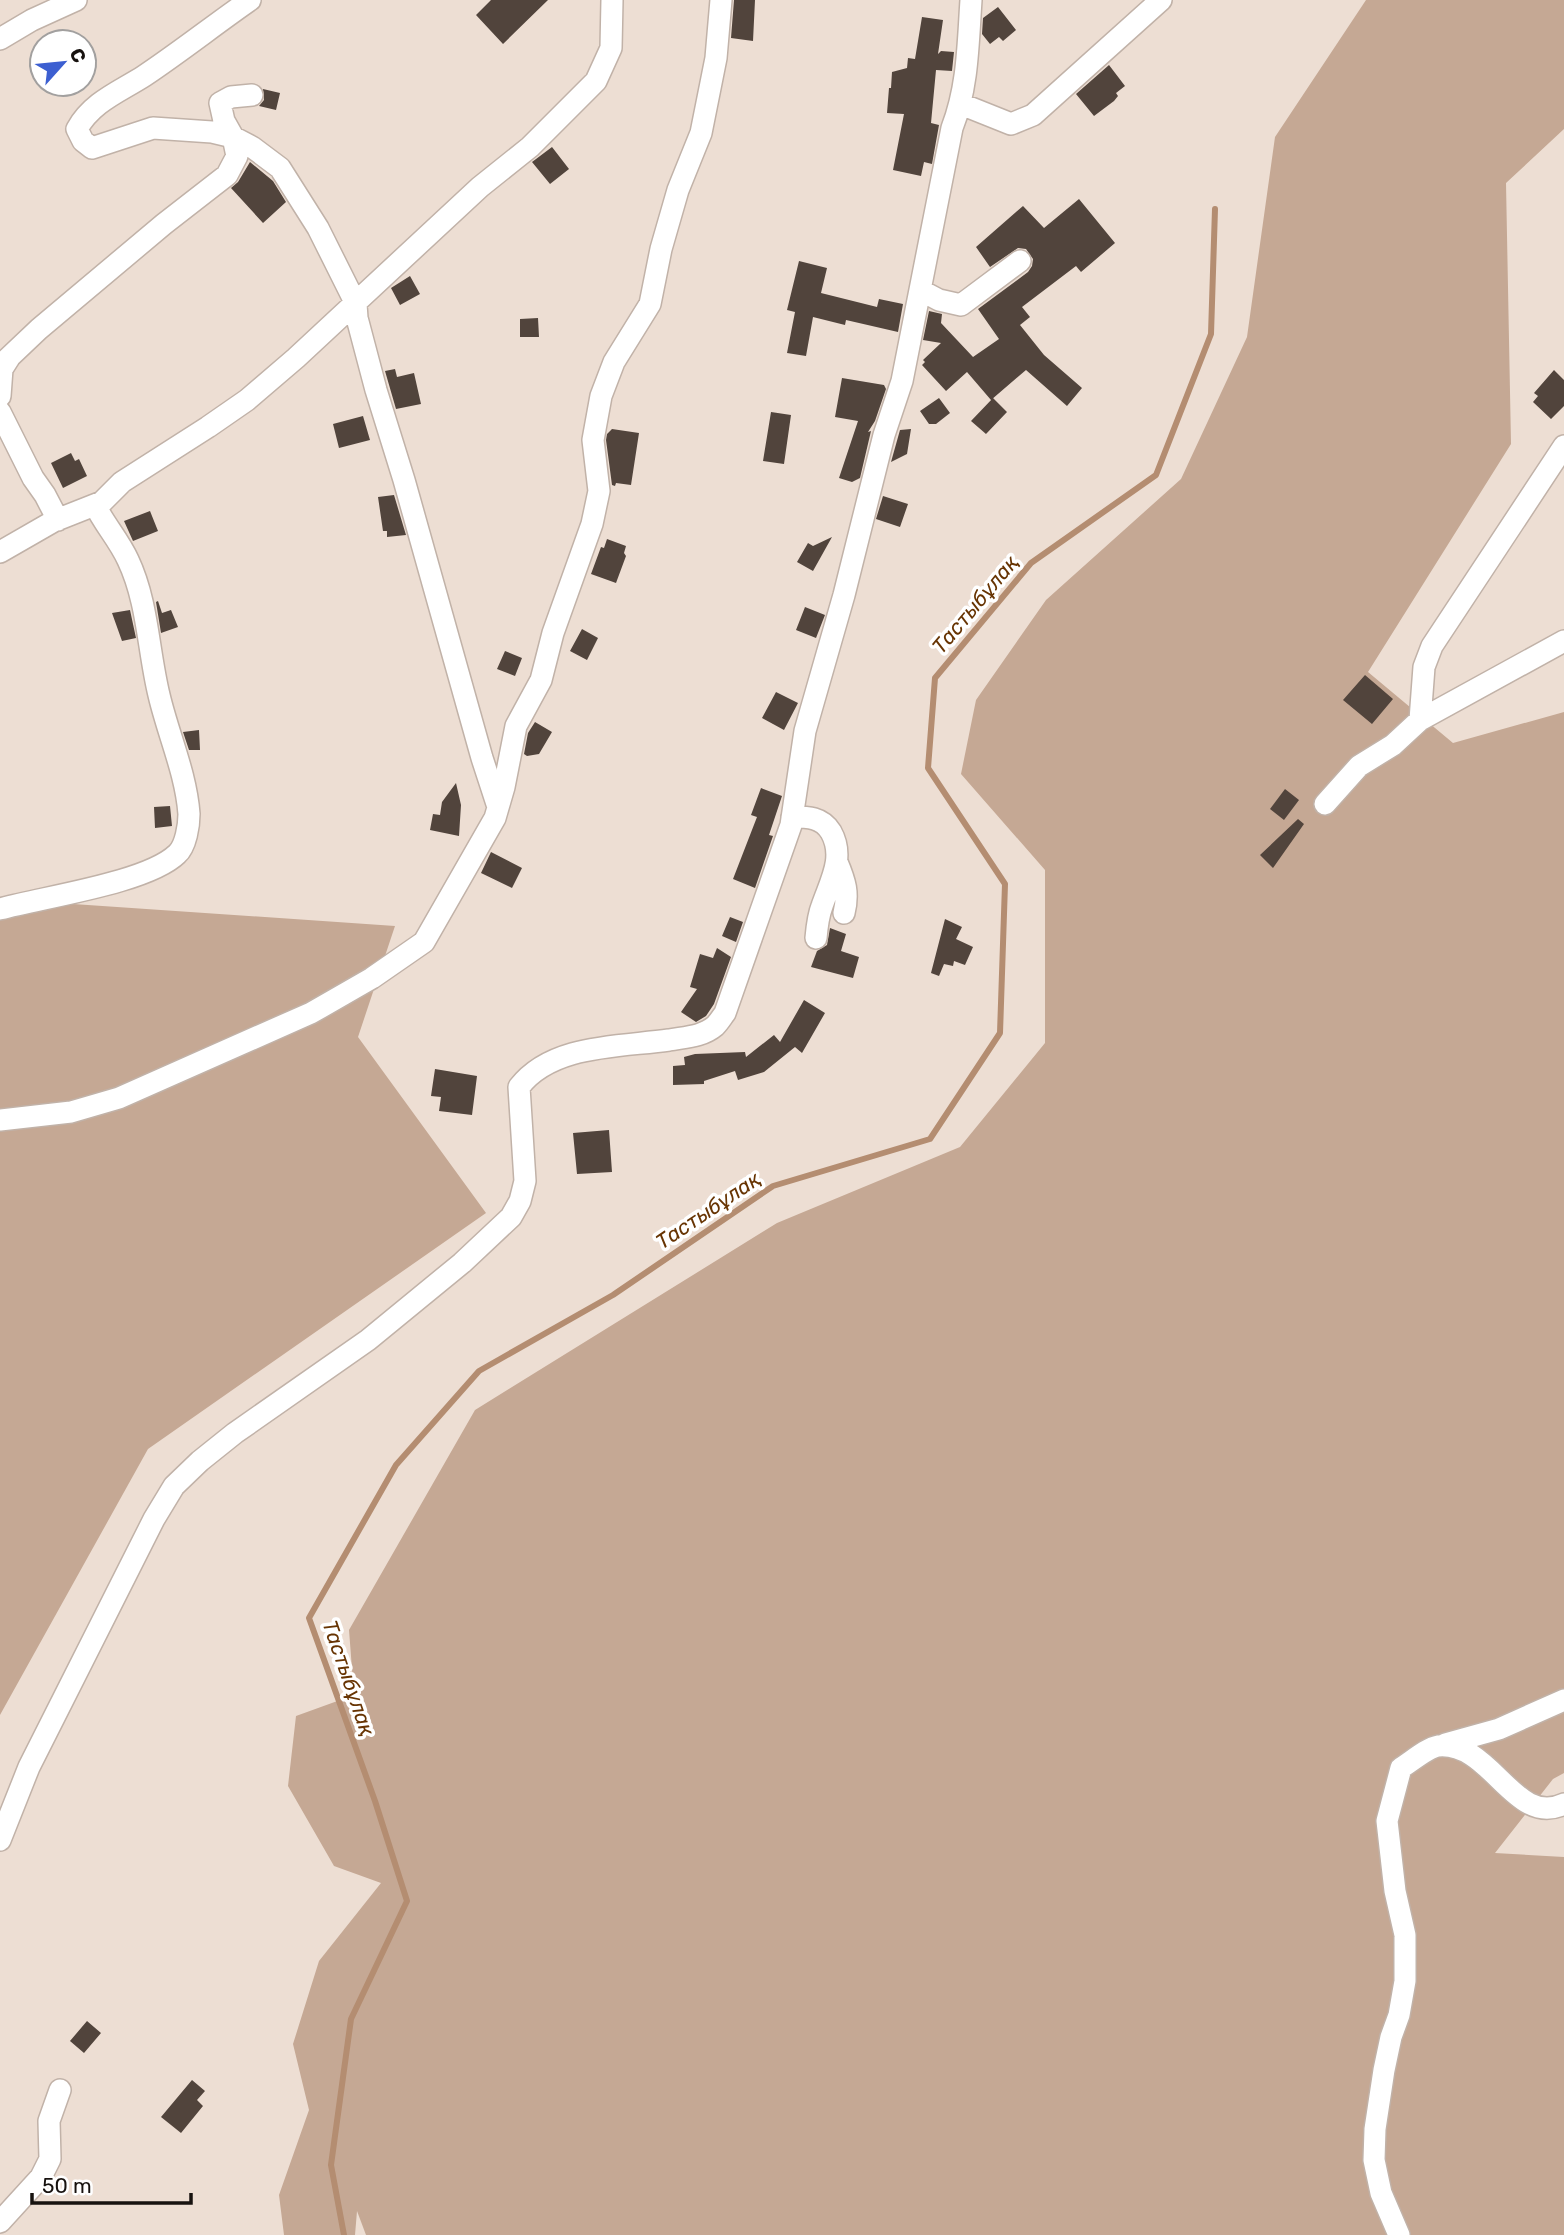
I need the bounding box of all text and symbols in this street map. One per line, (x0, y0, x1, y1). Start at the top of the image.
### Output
north arrow (28, 28, 98, 98)
text: С (64, 44, 91, 67)
water label: Тастыбұлақ (926, 550, 1024, 658)
water label: Тастыбұлақ (651, 1166, 765, 1254)
water label: Тастыбұлақ (317, 1617, 381, 1739)
scale bar (32, 2162, 191, 2206)
text: 50 m (42, 2173, 92, 2198)

